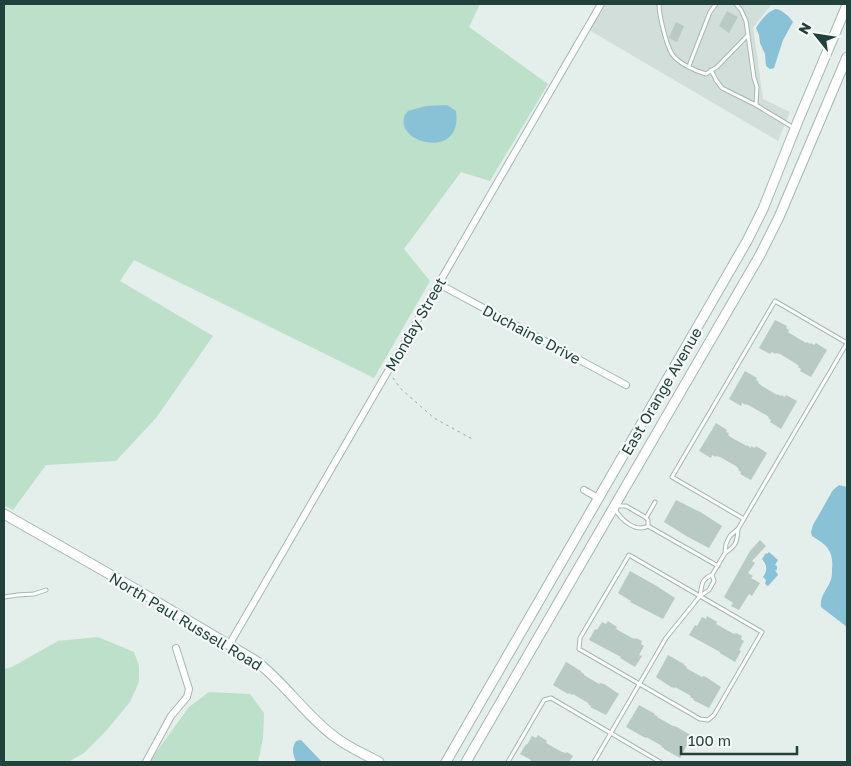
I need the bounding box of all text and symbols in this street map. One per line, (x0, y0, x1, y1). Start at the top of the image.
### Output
north arrow (791, 10, 841, 60)
text: N (794, 19, 814, 37)
street label: Monday Street (381, 274, 449, 374)
street label: Duchaine Drive (480, 301, 584, 368)
street label: East Orange Avenue (617, 324, 705, 458)
street label: North Paul Russell Road (106, 568, 266, 674)
scale bar (681, 724, 797, 756)
text: 100 m (688, 731, 731, 749)

